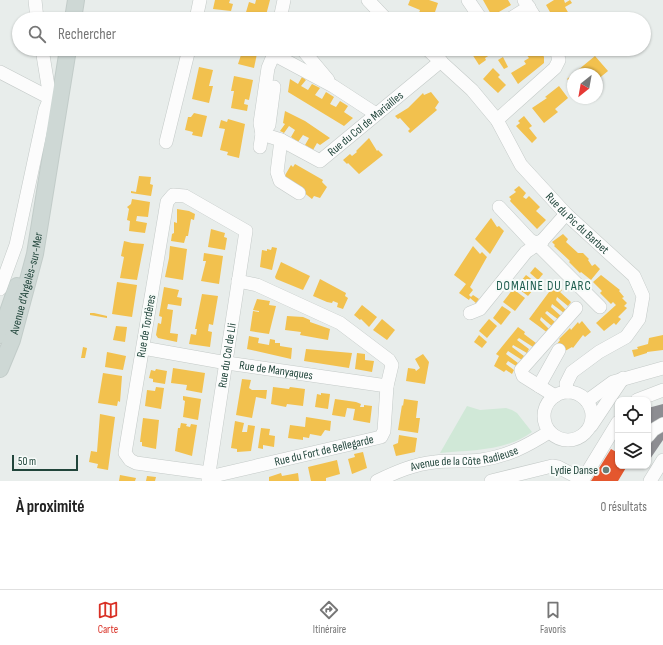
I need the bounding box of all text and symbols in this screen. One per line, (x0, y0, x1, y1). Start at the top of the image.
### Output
search box (12, 12, 651, 56)
icon: search (26, 23, 48, 45)
text: Rechercher (58, 25, 116, 44)
north arrow (567, 68, 603, 104)
street label: Rue du Col de Mariailles (325, 88, 407, 160)
street label: Rue du Pic du Barbet (542, 190, 612, 258)
street label: Avenue d'Argelès-sur-Mer (7, 231, 46, 337)
district label: DOMAINE DU PARC (496, 278, 592, 294)
street label: Rue de Tordères (134, 293, 159, 359)
street label: Rue du Col de Lli (215, 322, 240, 389)
street label: Rue de Manyaques (238, 358, 314, 383)
map controls (615, 397, 651, 469)
button: locate (615, 397, 651, 433)
street label: Rue du Fort de Bellegarde (273, 432, 375, 470)
button: layers (615, 433, 651, 469)
street label: Avenue de la Côte Radieuse (408, 443, 521, 475)
scale bar (12, 453, 78, 472)
text: 50 m (18, 455, 36, 468)
place label: Lydie Danse (551, 463, 598, 478)
marker: Lydie Danse (601, 465, 611, 475)
text: À proximité (16, 497, 84, 517)
text: 0 résultats (600, 499, 647, 515)
tab: Carte (97, 599, 119, 636)
tab: Itinéraire (313, 599, 346, 636)
tab: Favoris (540, 599, 566, 636)

